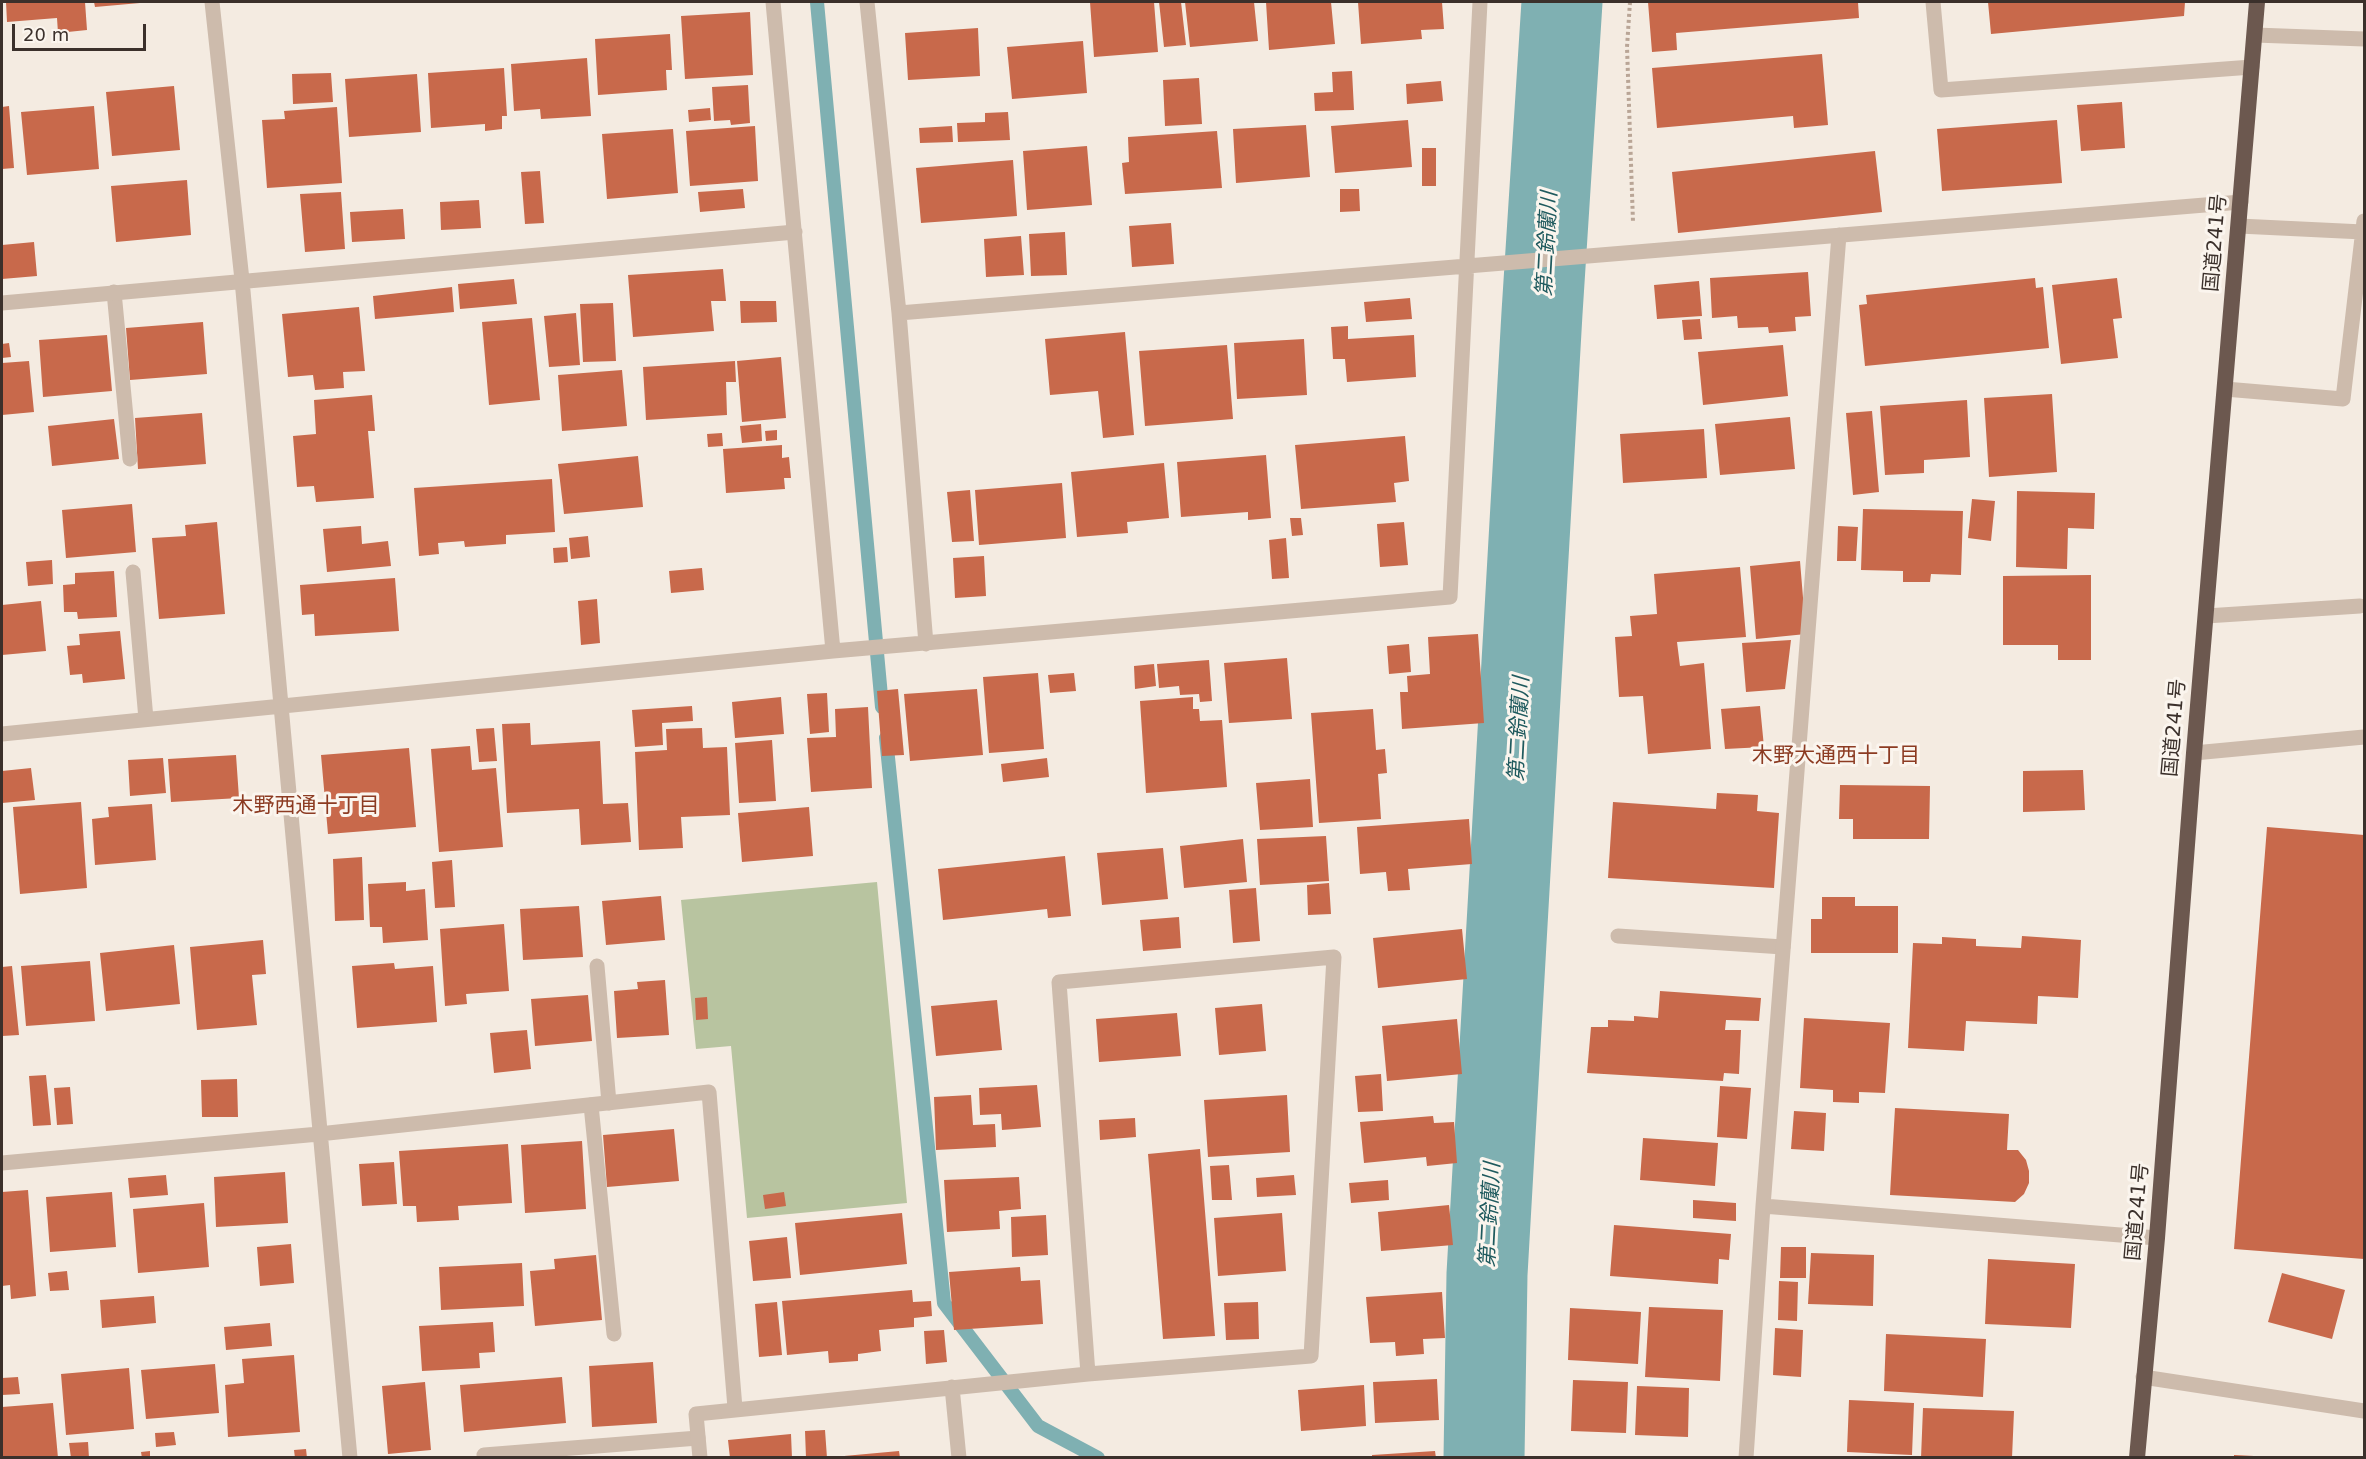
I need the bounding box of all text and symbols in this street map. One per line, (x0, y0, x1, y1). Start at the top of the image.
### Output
scale bar (15, 12, 148, 50)
text: 20 m (23, 24, 69, 45)
water label: 第二鈴蘭川 (1533, 191, 1563, 297)
street label: 国道241号 (2200, 193, 2232, 293)
water label: 第二鈴蘭川 (1505, 676, 1535, 782)
street label: 国道241号 (2159, 678, 2191, 778)
district label: 木野大通西十丁目 (1752, 744, 1920, 770)
district label: 木野西通十丁目 (233, 794, 379, 820)
water label: 第二鈴蘭川 (1476, 1162, 1506, 1268)
street label: 国道241号 (2122, 1162, 2154, 1262)

